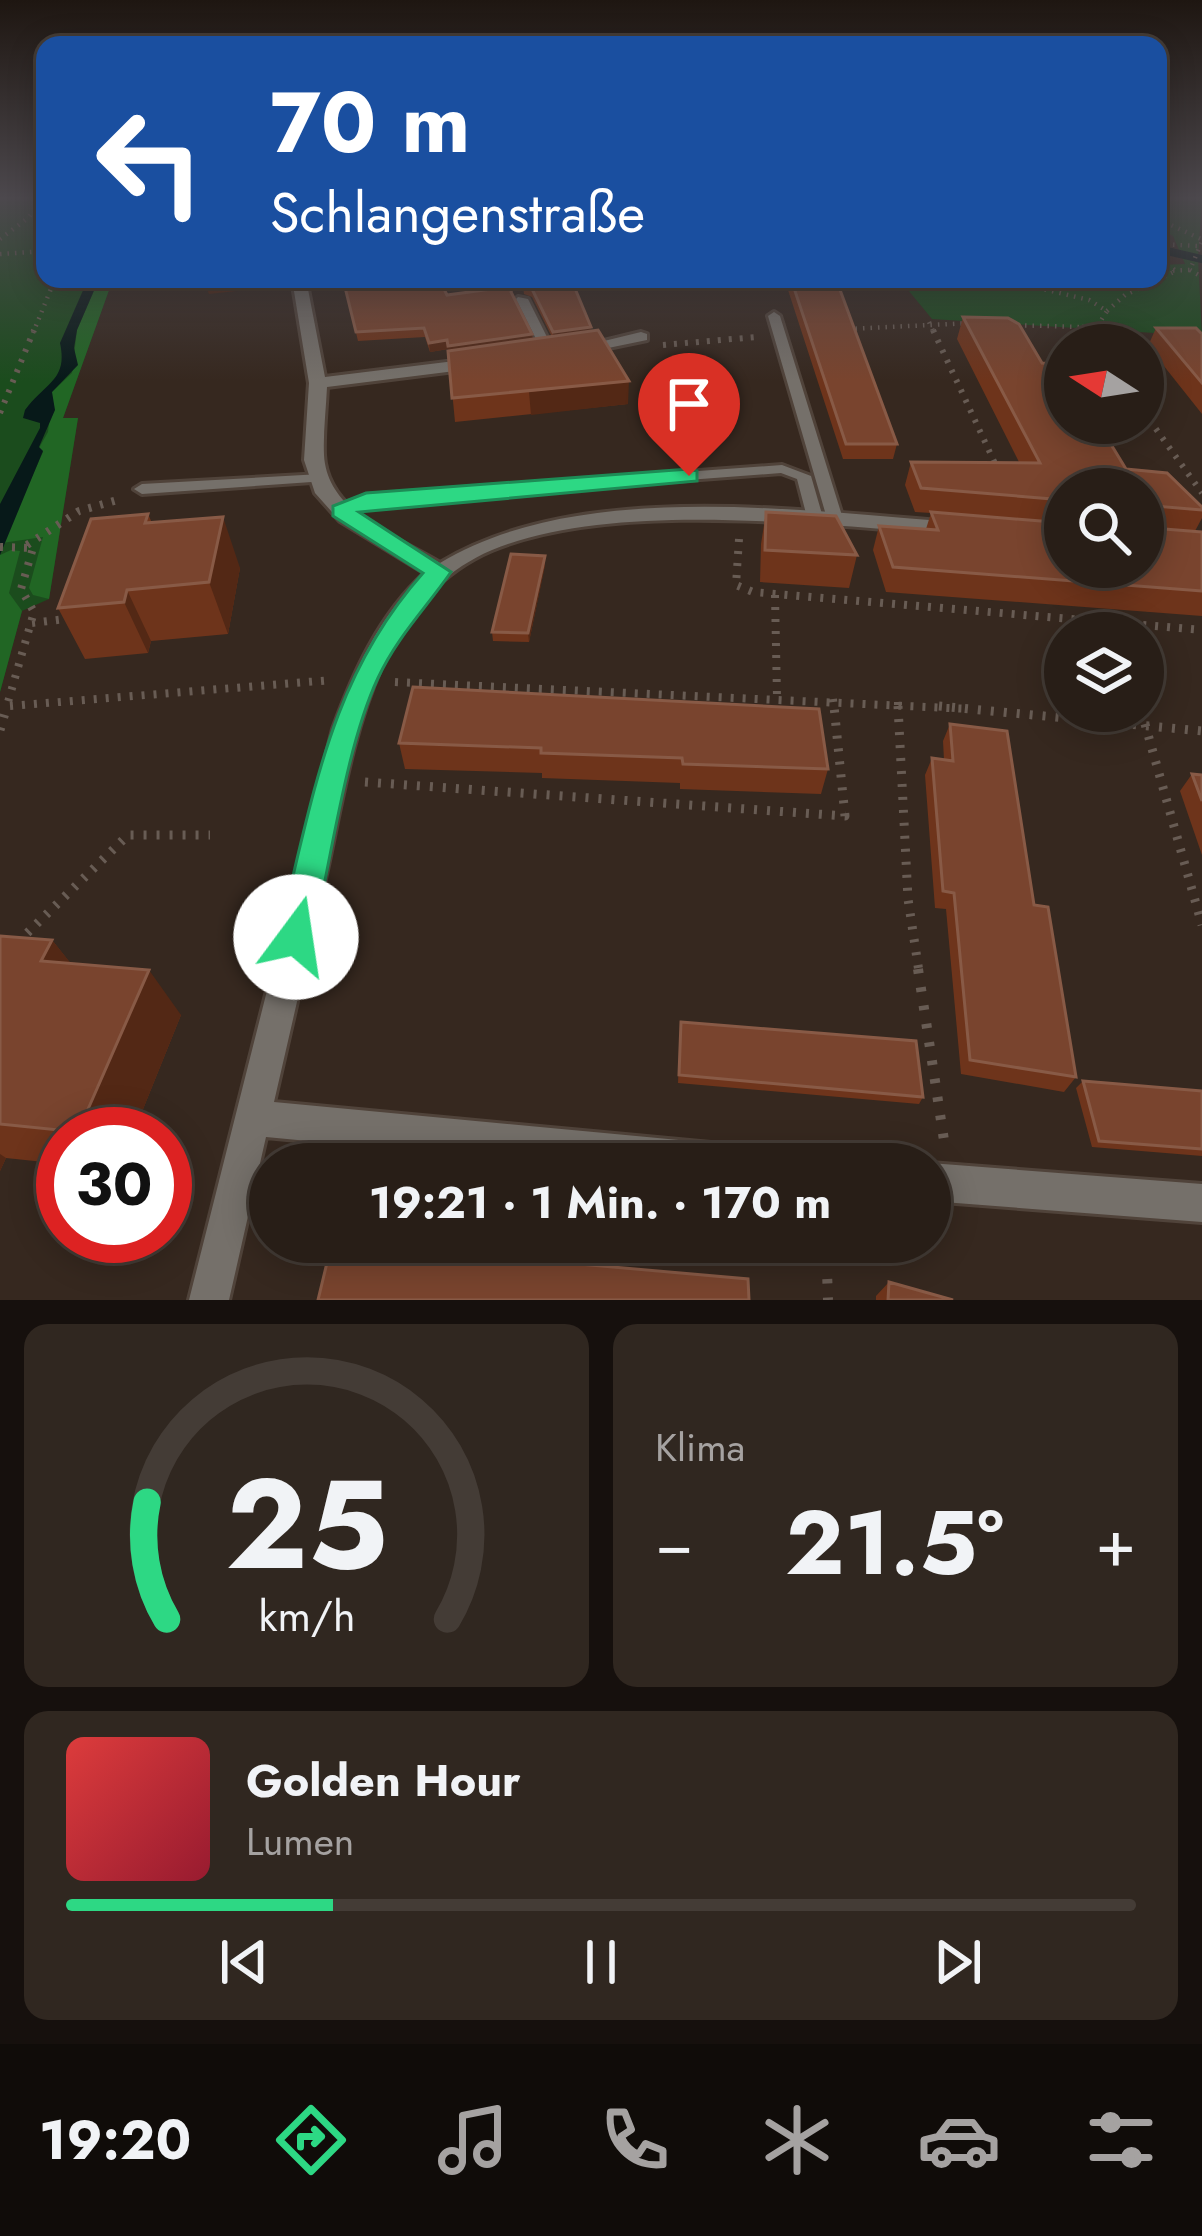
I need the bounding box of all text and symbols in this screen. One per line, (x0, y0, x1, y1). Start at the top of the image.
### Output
text: 70 m (270, 62, 470, 184)
icon: left (72, 84, 228, 240)
text: Schlangenstraße (270, 174, 645, 252)
north arrow (1044, 324, 1164, 444)
map controls (1044, 324, 1164, 732)
pin (638, 353, 740, 476)
icon: arrive (656, 371, 722, 437)
button: search (1044, 468, 1164, 588)
button: layers (1044, 612, 1164, 732)
position arrow (233, 874, 359, 1000)
speed limit sign: 30 (36, 1107, 192, 1263)
text: 19:21 · 1 Min. · 170 m (369, 1170, 831, 1235)
text: Klima (655, 1419, 745, 1476)
text: 25 (225, 1434, 388, 1615)
text: 21.5° (785, 1478, 1004, 1608)
text: − (655, 1495, 694, 1591)
text: + (1095, 1495, 1136, 1591)
text: km/h (258, 1584, 355, 1646)
text: Golden Hour (246, 1748, 521, 1813)
text: Lumen (246, 1813, 354, 1870)
icon: previous (211, 1929, 277, 1995)
icon: pause (568, 1929, 634, 1995)
icon: next (925, 1929, 991, 1995)
icon: directions (269, 2098, 353, 2182)
icon: music (431, 2098, 515, 2182)
icon: phone (593, 2098, 677, 2182)
icon: climate (755, 2098, 839, 2182)
icon: car (917, 2098, 1001, 2182)
icon: filters (1079, 2098, 1163, 2182)
text: 19:20 (39, 2101, 191, 2179)

